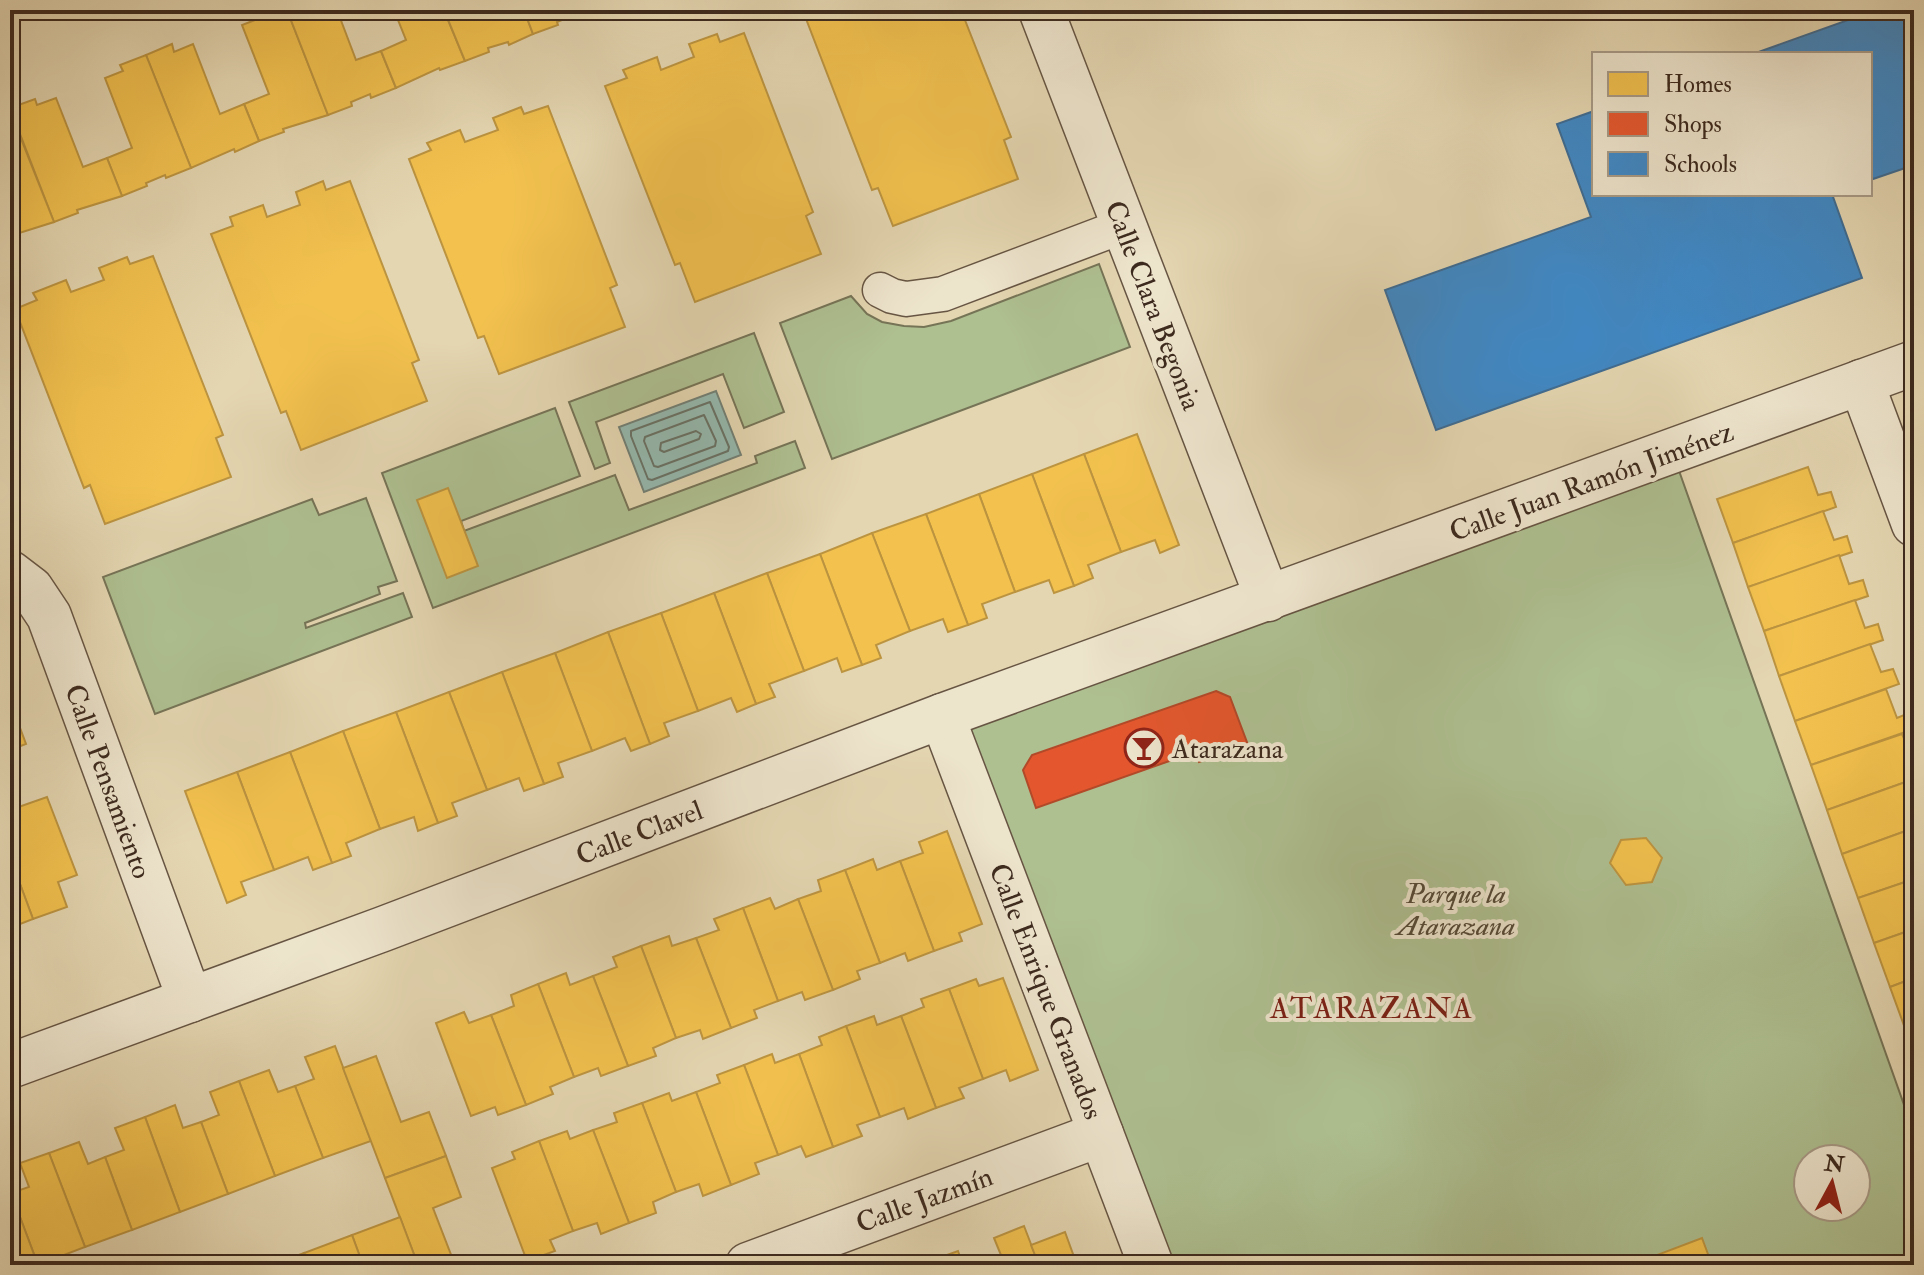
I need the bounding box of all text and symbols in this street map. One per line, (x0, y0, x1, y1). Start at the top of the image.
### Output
legend (1592, 52, 1872, 196)
text: Homes (1664, 69, 1732, 100)
text: Shops (1664, 109, 1722, 140)
text: Schools (1664, 149, 1737, 180)
street label: Calle Clara Begonia (1097, 196, 1209, 416)
street label: Calle Juan Ramón Jiménez (1445, 415, 1739, 550)
street label: Calle Pensamiento (56, 680, 159, 883)
bar icon: Atarazana (1123, 727, 1165, 769)
place label: Atarazana (1171, 732, 1284, 767)
street label: Calle Clavel (571, 793, 708, 874)
street label: Calle Enrique Granados (981, 859, 1111, 1124)
park label: Parque la Atarazana (1394, 877, 1515, 944)
district label: ATARAZANA (1269, 990, 1474, 1027)
north arrow (1792, 1143, 1872, 1223)
text: N (1822, 1149, 1846, 1179)
street label: Calle Jazmín (851, 1159, 998, 1241)

